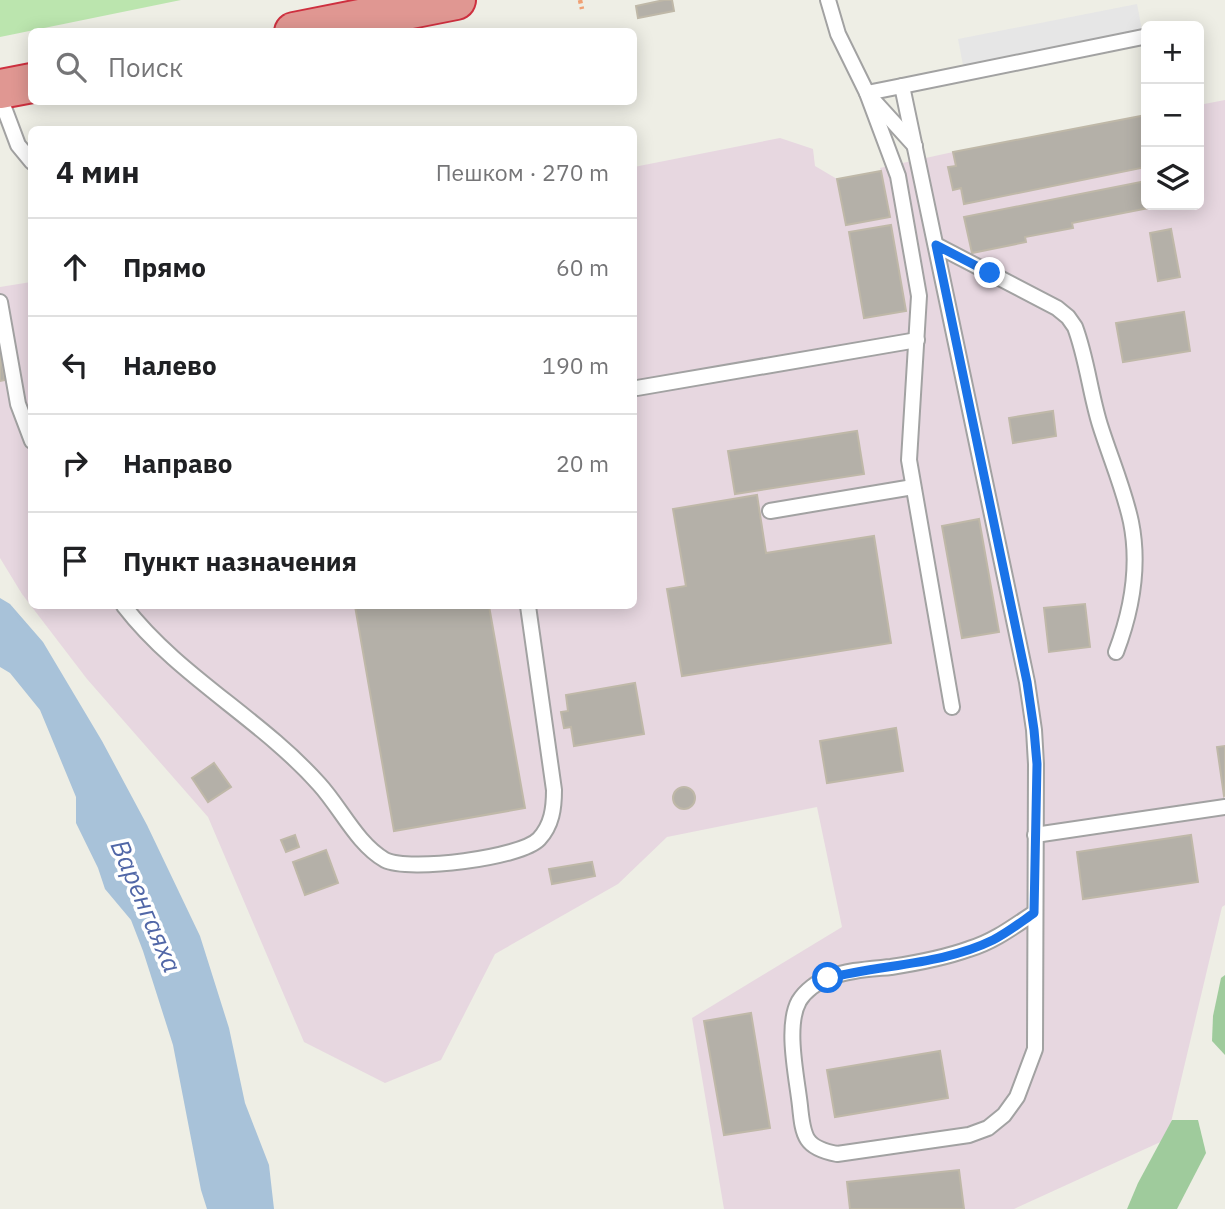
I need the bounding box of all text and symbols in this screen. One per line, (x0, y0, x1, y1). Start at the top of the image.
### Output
map controls (1141, 21, 1204, 210)
button: + (1141, 21, 1204, 84)
search box (28, 28, 637, 105)
icon: search (52, 48, 90, 86)
text: Поиск (108, 50, 183, 84)
button: − (1141, 84, 1204, 147)
button: layers (1141, 147, 1204, 210)
text: 4 мин (56, 152, 140, 191)
text: Пешком · 270 m (436, 157, 609, 187)
icon: ahead (56, 248, 94, 286)
text: Прямо (123, 250, 206, 284)
text: 60 m (556, 252, 609, 282)
route end (974, 257, 1005, 288)
icon: left (56, 346, 94, 384)
text: Налево (123, 348, 217, 382)
text: 190 m (542, 350, 609, 380)
icon: right (56, 444, 94, 482)
text: Направо (123, 446, 232, 480)
text: 20 m (556, 448, 609, 478)
icon: arrive (56, 542, 94, 580)
text: Пункт назначения (123, 544, 357, 578)
water label: Варенгаяха (104, 834, 190, 977)
route start (812, 962, 843, 993)

